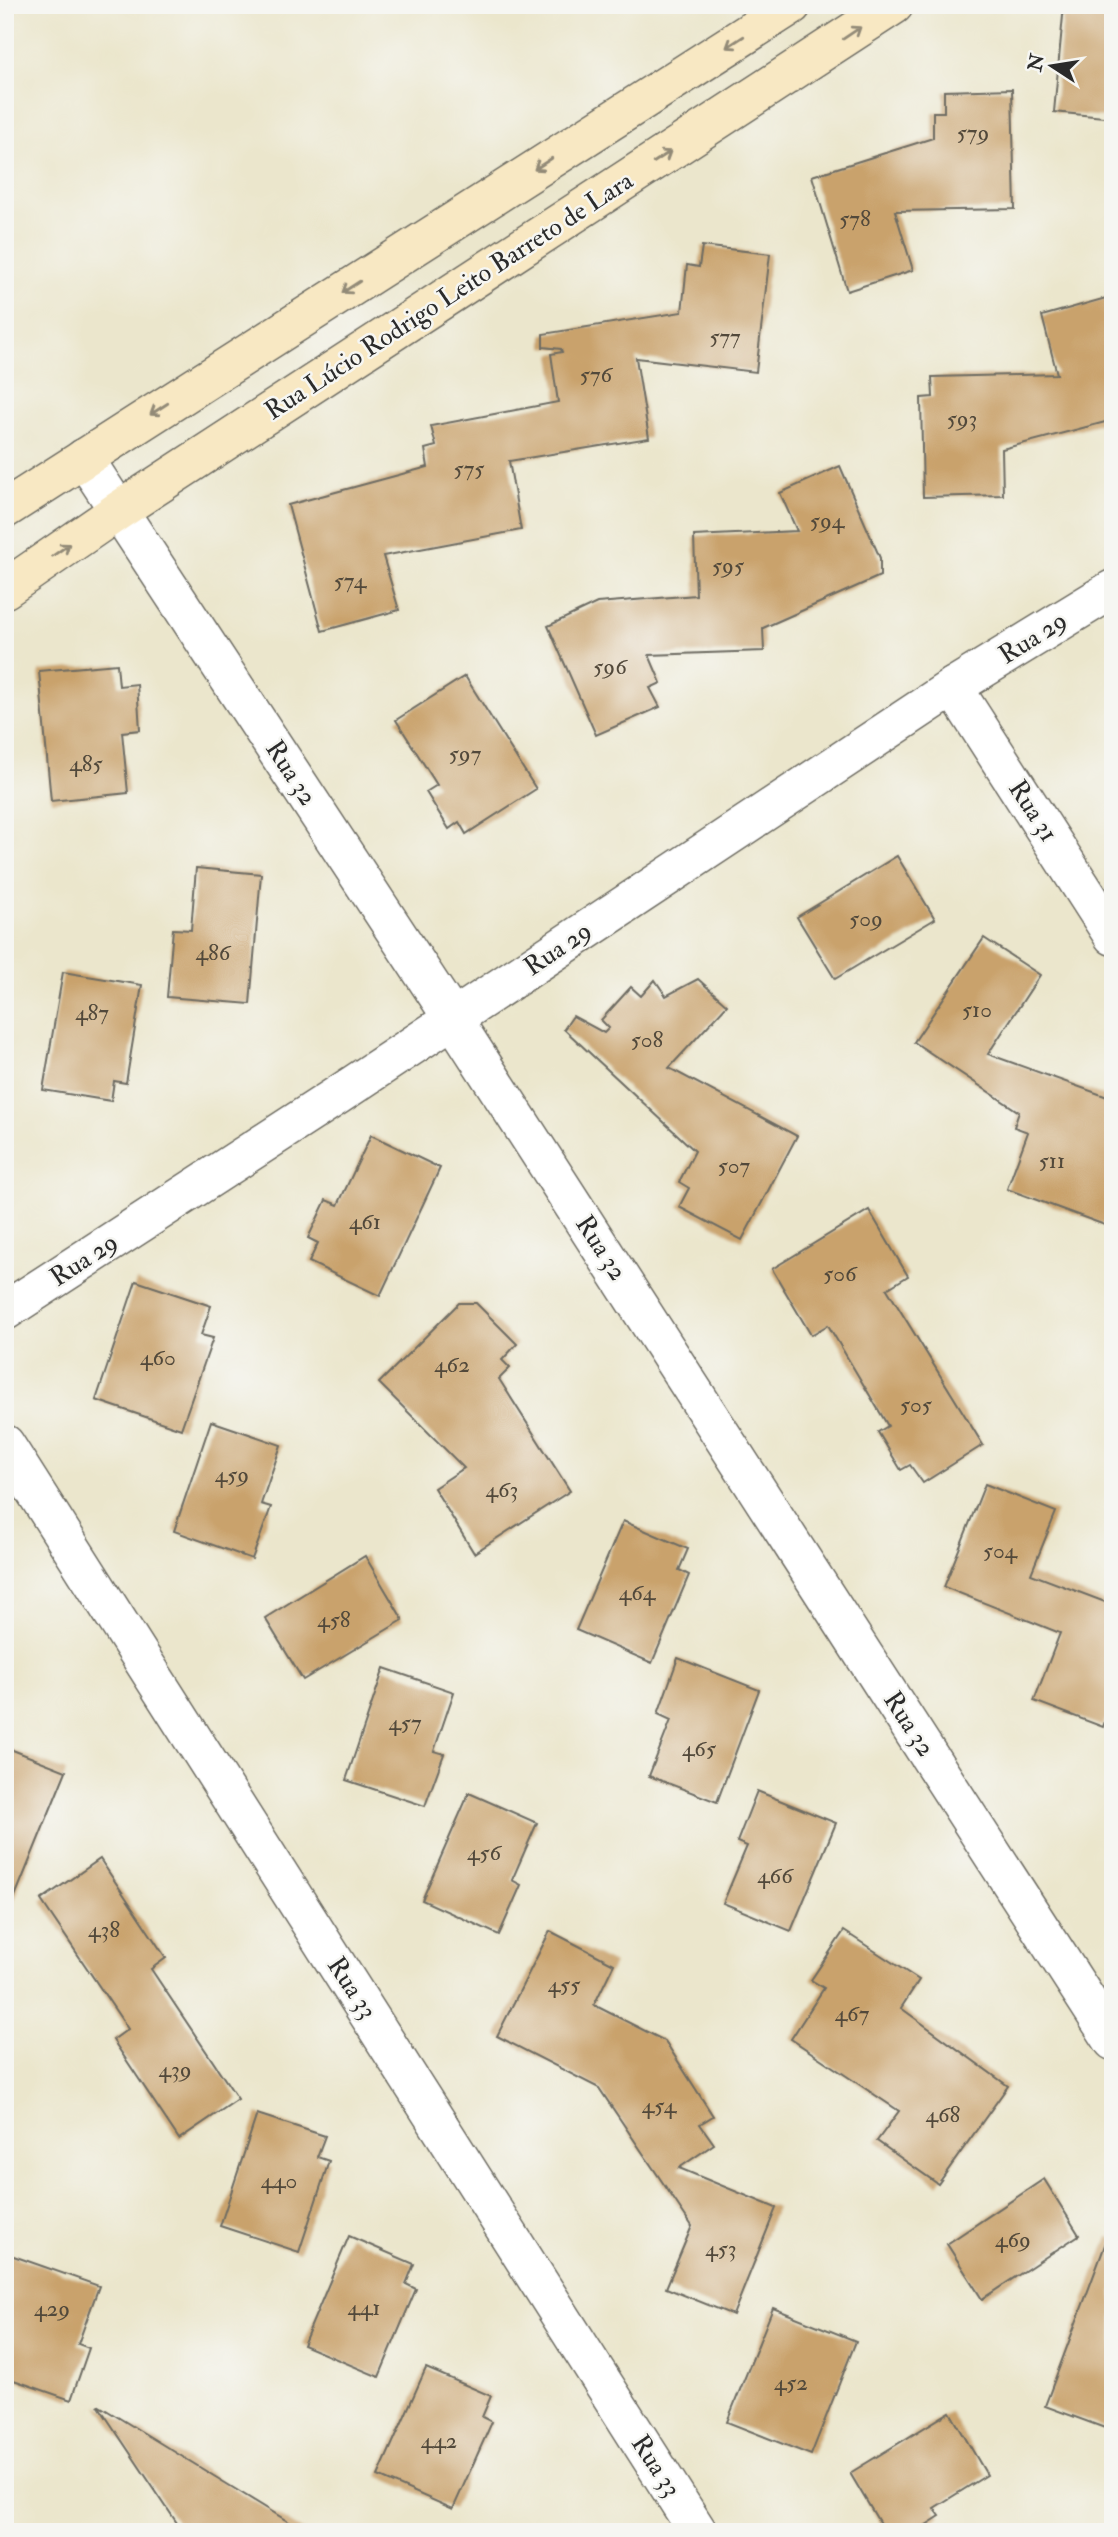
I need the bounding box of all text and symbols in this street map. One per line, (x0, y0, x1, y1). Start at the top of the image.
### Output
one-way arrow (842, 26, 861, 40)
north arrow (1016, 32, 1086, 102)
one-way arrow (725, 35, 745, 49)
text: N (1023, 51, 1050, 74)
house number: 579 (957, 118, 989, 147)
one-way arrow (651, 150, 671, 164)
one-way arrow (534, 157, 553, 172)
street label: Rua Lúcio Rodrigo Leito Barreto de Lara (259, 165, 639, 427)
house number: 578 (839, 204, 871, 233)
one-way arrow (342, 279, 361, 294)
house number: 577 (709, 322, 741, 351)
house number: 576 (580, 360, 614, 389)
one-way arrow (150, 403, 170, 417)
house number: 593 (947, 404, 977, 433)
house number: 575 (454, 454, 484, 483)
house number: 594 (810, 506, 846, 535)
one-way arrow (51, 543, 70, 557)
house number: 595 (712, 551, 744, 580)
house number: 574 (334, 566, 368, 595)
street label: Rua 29 (993, 605, 1073, 671)
house number: 596 (593, 652, 628, 681)
street label: Rua 32 (258, 734, 324, 812)
house number: 597 (449, 739, 482, 768)
house number: 485 (69, 749, 103, 778)
street label: Rua 31 (1001, 774, 1065, 848)
house number: 509 (849, 904, 883, 933)
street label: Rua 29 (518, 915, 598, 983)
house number: 486 (196, 938, 232, 967)
house number: 510 (962, 995, 992, 1024)
house number: 487 (75, 998, 109, 1027)
house number: 508 (631, 1025, 663, 1054)
house number: 511 (1039, 1146, 1065, 1175)
house number: 507 (718, 1151, 751, 1180)
house number: 461 (349, 1207, 381, 1236)
street label: Rua 32 (568, 1209, 634, 1287)
street label: Rua 29 (44, 1226, 124, 1294)
house number: 506 (823, 1259, 858, 1288)
house number: 460 (140, 1343, 176, 1372)
house number: 462 (434, 1350, 470, 1379)
house number: 505 (900, 1390, 932, 1419)
house number: 459 (215, 1460, 249, 1489)
house number: 463 (486, 1475, 518, 1504)
house number: 504 (983, 1536, 1019, 1565)
house number: 464 (619, 1578, 657, 1607)
house number: 458 (317, 1605, 351, 1634)
street label: Rua 32 (876, 1685, 942, 1763)
house number: 457 (388, 1708, 422, 1737)
house number: 465 (682, 1734, 716, 1763)
house number: 456 (467, 1838, 502, 1867)
house number: 466 (757, 1861, 794, 1890)
house number: 438 (88, 1915, 120, 1944)
street label: Rua 33 (320, 1951, 384, 2025)
house number: 455 (548, 1970, 580, 1999)
house number: 467 (835, 1999, 870, 2028)
house number: 439 (158, 2055, 192, 2084)
house number: 454 (642, 2091, 678, 2120)
house number: 468 (926, 2100, 961, 2129)
house number: 440 (261, 2166, 297, 2195)
house number: 469 (995, 2225, 1031, 2254)
house number: 453 (705, 2234, 737, 2263)
house number: 441 (347, 2293, 381, 2322)
house number: 429 (34, 2294, 70, 2323)
house number: 452 (774, 2368, 808, 2397)
house number: 442 (421, 2426, 457, 2455)
street label: Rua 33 (624, 2429, 688, 2503)

